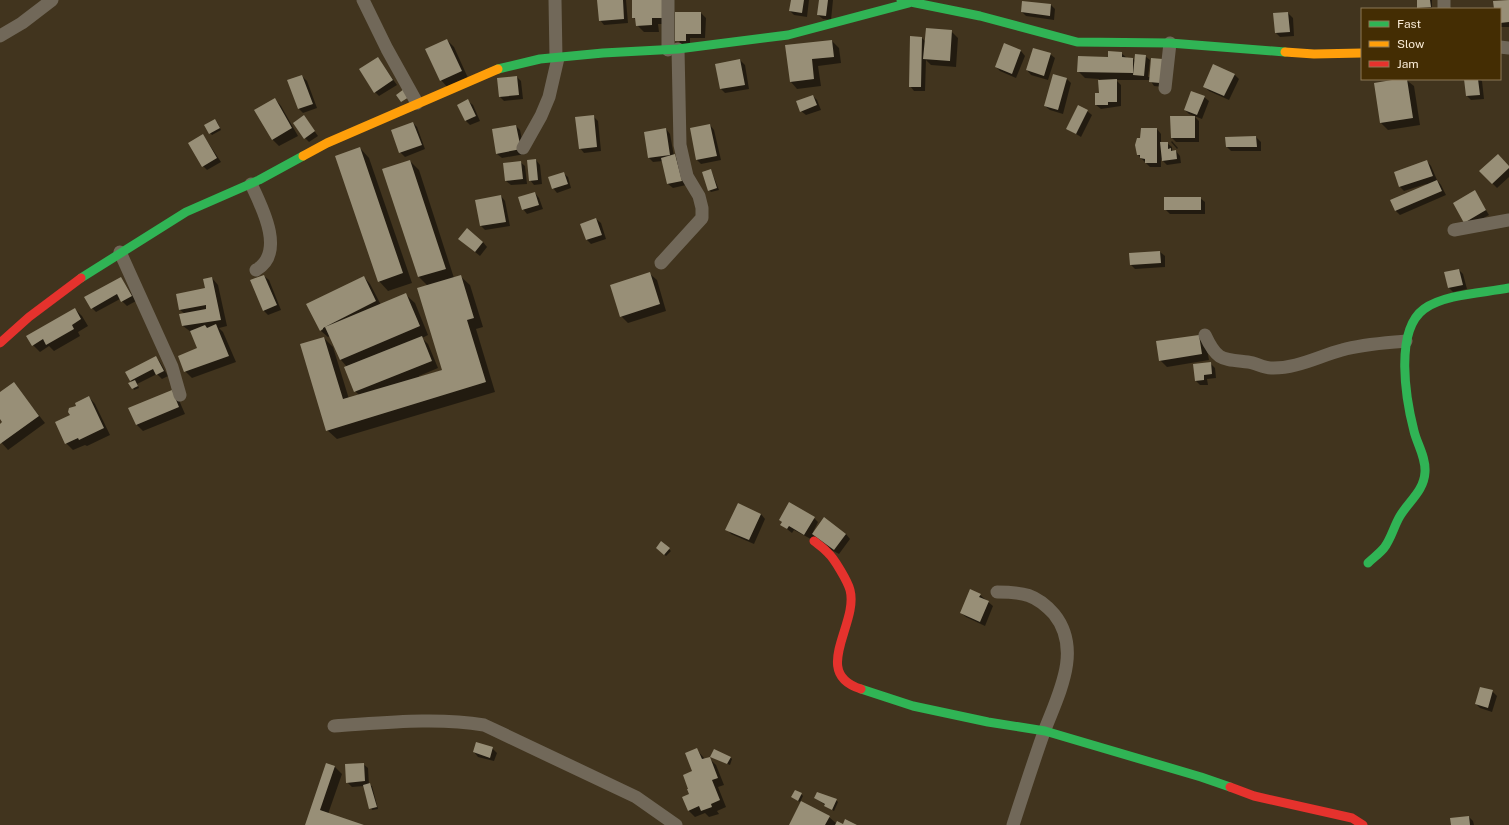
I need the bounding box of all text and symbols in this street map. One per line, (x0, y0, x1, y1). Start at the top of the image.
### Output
legend (1361, 8, 1501, 80)
text: Fast (1397, 17, 1422, 31)
text: Slow (1397, 37, 1425, 51)
text: Jam (1397, 57, 1419, 71)

